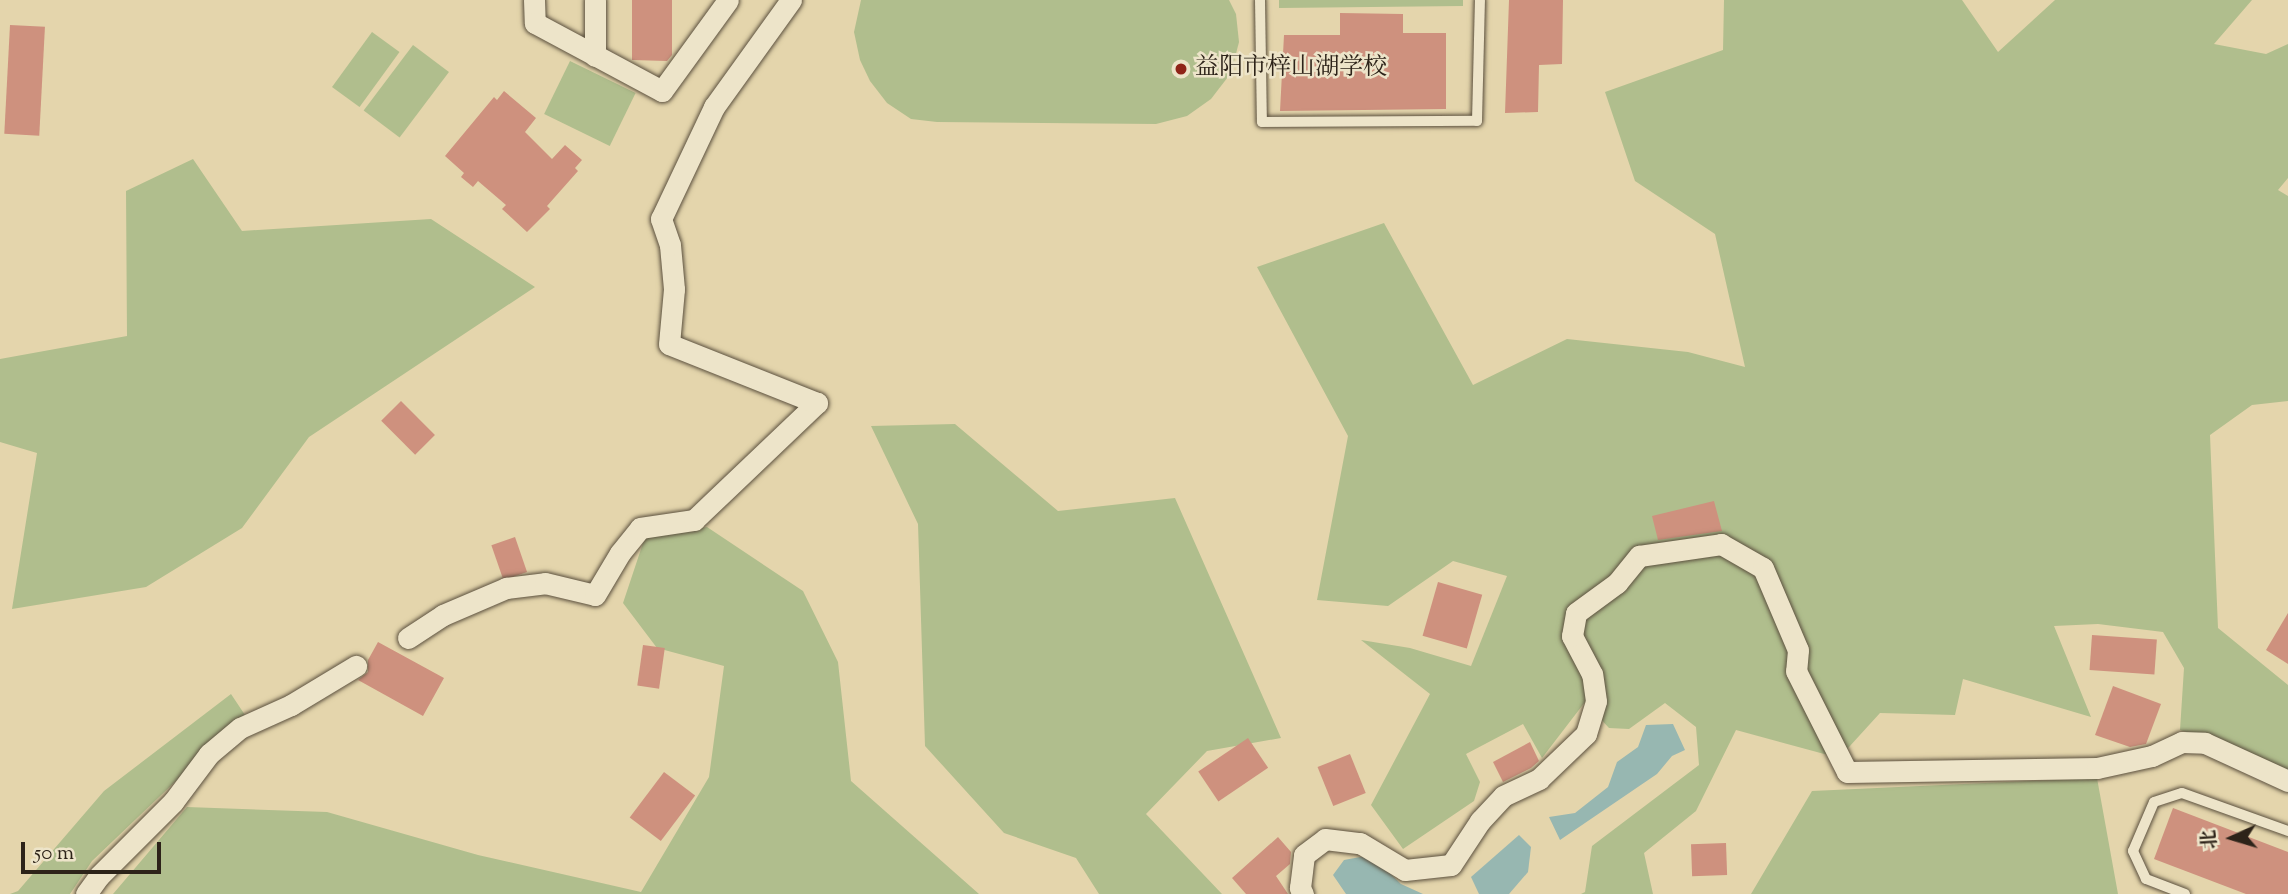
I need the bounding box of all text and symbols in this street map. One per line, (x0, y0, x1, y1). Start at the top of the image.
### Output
place label: 益阳市梓山湖学校 (1195, 55, 1387, 83)
marker: 益阳市梓山湖学校 (1173, 61, 1189, 77)
north arrow (2197, 803, 2267, 873)
scale bar (24, 828, 164, 872)
text: 北 (2196, 829, 2225, 850)
text: 50 m (34, 839, 74, 869)

